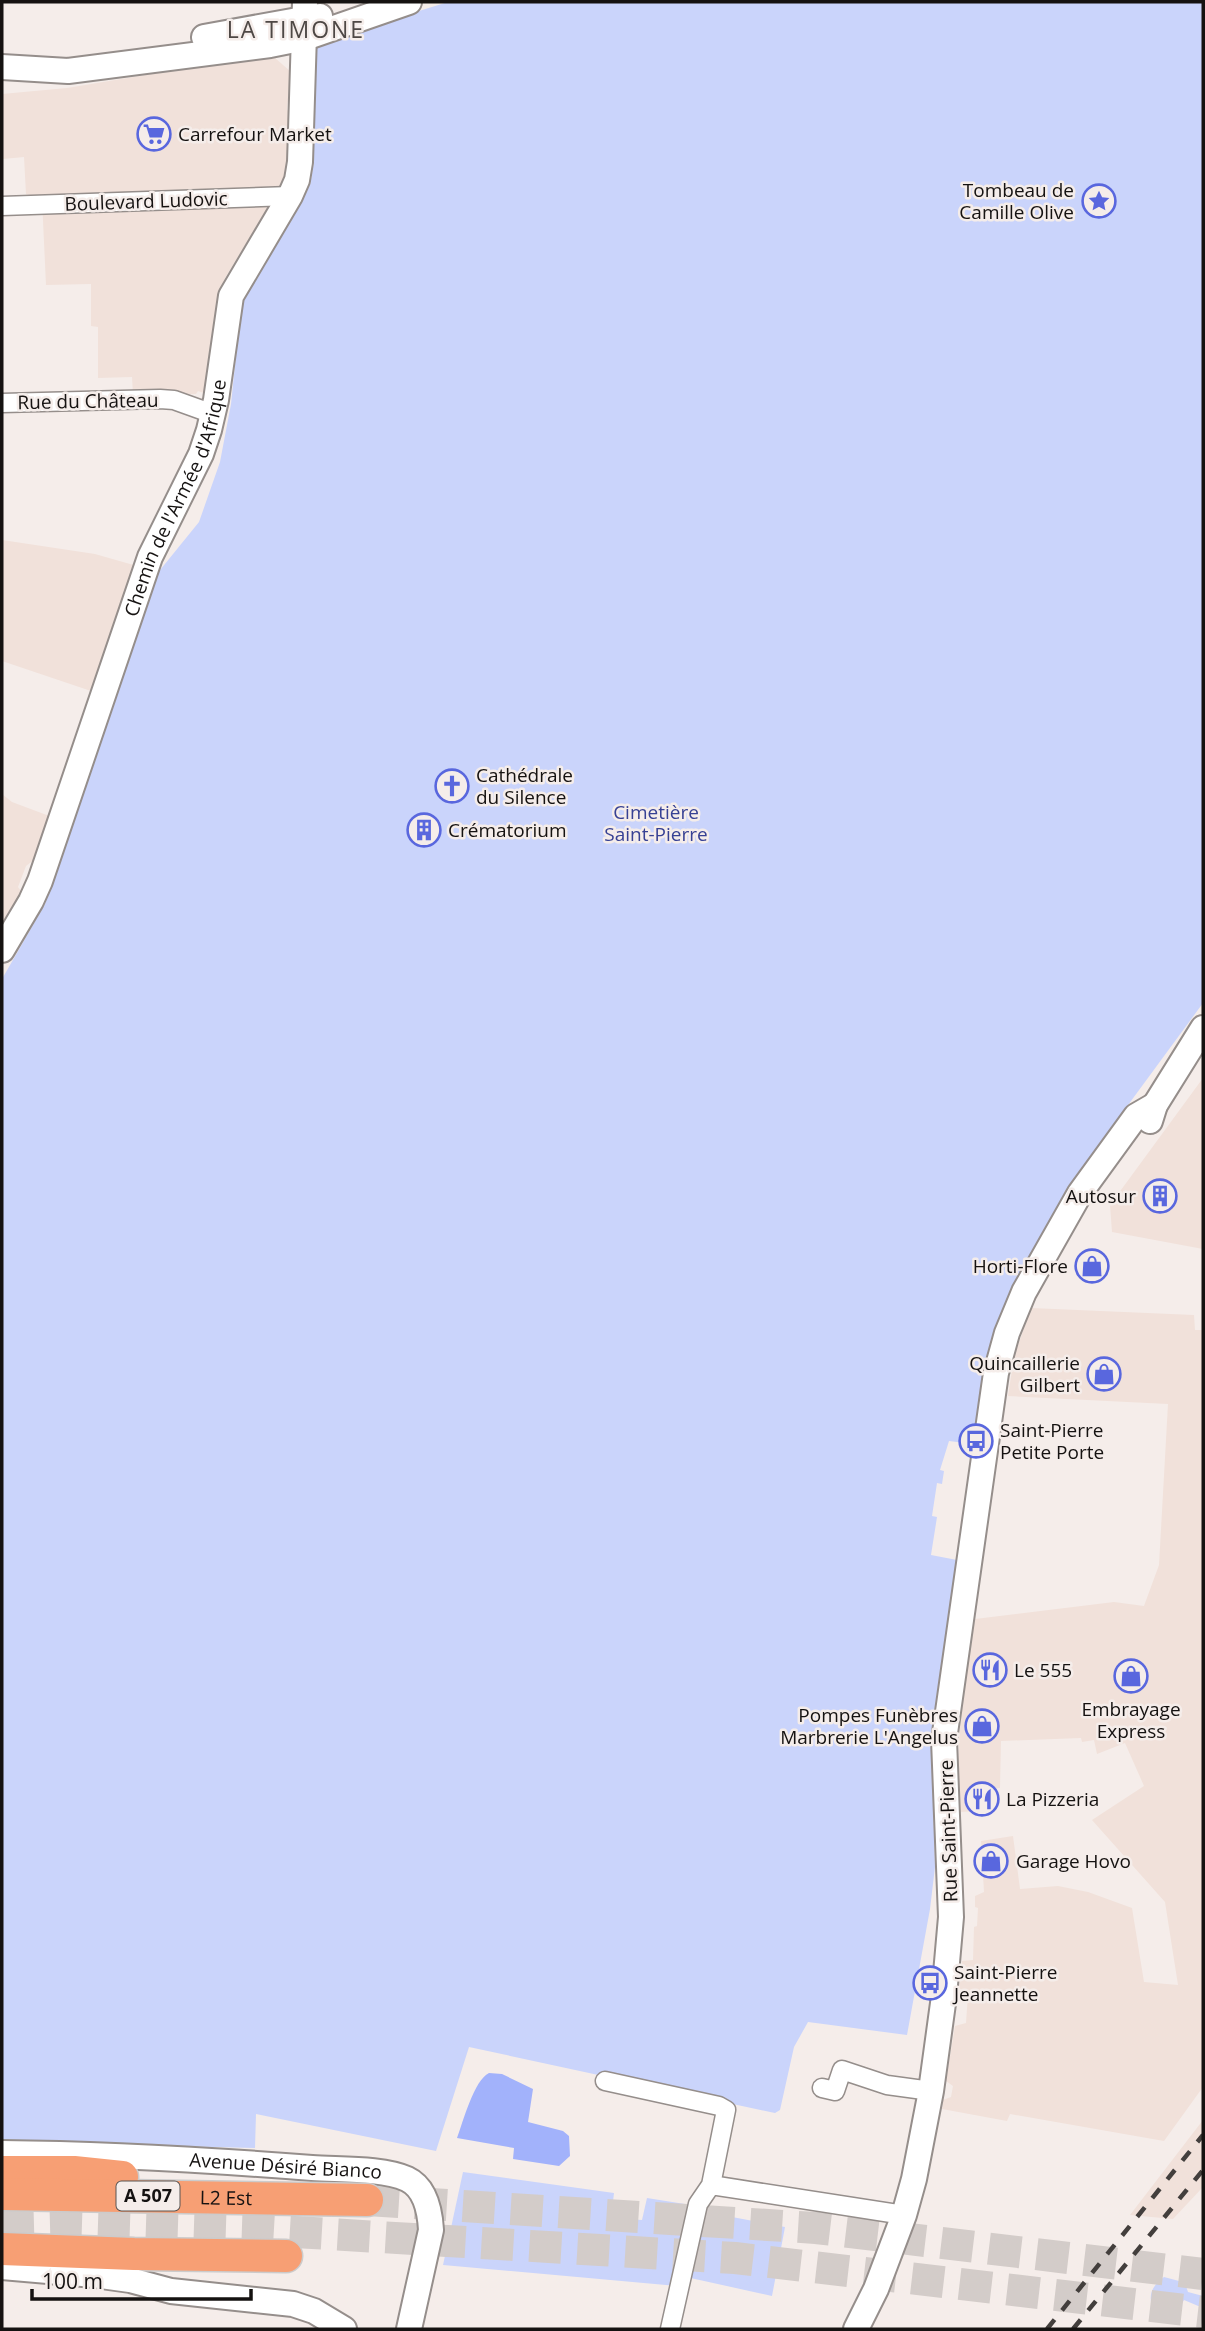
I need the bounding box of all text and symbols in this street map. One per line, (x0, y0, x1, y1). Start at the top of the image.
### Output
district label: LA TIMONE (227, 13, 365, 45)
supermarket icon: Carrefour Market (135, 115, 173, 153)
place label: Carrefour Market (178, 121, 332, 147)
place label: Tombeau de Camille Olive (959, 177, 1074, 225)
place icon: Tombeau de Camille Olive (1080, 182, 1118, 220)
street label: Boulevard Ludovic (64, 185, 228, 217)
street label: Chemin de l'Armée d'Afrique (118, 377, 232, 620)
street label: Rue du Château (17, 387, 159, 415)
place label: Cathédrale du Silence (476, 762, 573, 810)
church icon: Cathédrale du Silence (433, 767, 471, 805)
park label: Cimetière Saint-Pierre (604, 799, 708, 847)
building icon: Crématorium (405, 811, 443, 849)
place label: Crématorium (448, 817, 567, 843)
building icon: Autosur (1141, 1177, 1179, 1215)
place label: Autosur (1066, 1183, 1136, 1209)
shop icon: Horti-Flore (1073, 1247, 1111, 1285)
place label: Horti-Flore (973, 1253, 1068, 1279)
place label: Quincaillerie Gilbert (969, 1350, 1080, 1398)
shop icon: Quincaillerie Gilbert (1085, 1355, 1123, 1393)
place label: Saint-Pierre Petite Porte (1000, 1417, 1104, 1465)
bus stop icon: Saint-Pierre Petite Porte (957, 1422, 995, 1460)
restaurant icon: Le 555 (971, 1651, 1009, 1689)
place label: Le 555 (1014, 1657, 1072, 1683)
shop icon: Embrayage Express (1112, 1657, 1150, 1695)
place label: Embrayage Express (1081, 1696, 1181, 1744)
place label: Pompes Funèbres Marbrerie L'Angelus (780, 1702, 958, 1750)
shop icon: Pompes Funèbres Marbrerie L'Angelus (963, 1707, 1001, 1745)
street label: Rue Saint-Pierre (933, 1759, 963, 1903)
restaurant icon: La Pizzeria (963, 1780, 1001, 1818)
place label: La Pizzeria (1006, 1786, 1099, 1812)
shop icon: Garage Hovo (972, 1842, 1010, 1880)
place label: Garage Hovo (1016, 1848, 1131, 1874)
place label: Saint-Pierre Jeannette (952, 1959, 1057, 2007)
bus stop icon: Saint-Pierre Jeannette (911, 1964, 949, 2002)
street label: Avenue Désiré Bianco (189, 2147, 384, 2185)
road number: A 507 (116, 2182, 180, 2210)
street label: L2 Est (200, 2184, 252, 2211)
scale bar (32, 2258, 250, 2302)
text: 100 m (42, 2267, 103, 2295)

